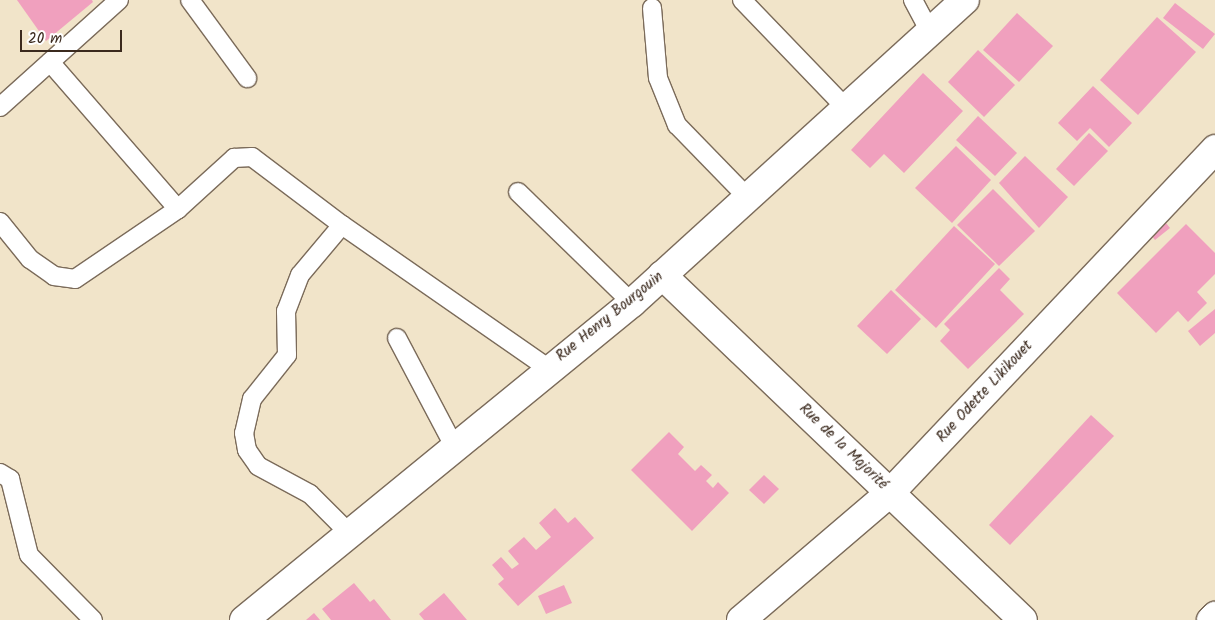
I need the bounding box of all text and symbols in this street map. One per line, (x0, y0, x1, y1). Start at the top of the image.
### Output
scale bar (22, 20, 125, 52)
text: 20 m (28, 27, 62, 51)
street label: Rue Henry Bourgouin (553, 268, 667, 366)
street label: Rue Odette Likikouet (933, 337, 1037, 447)
street label: Rue de la Majorité (795, 400, 891, 494)

